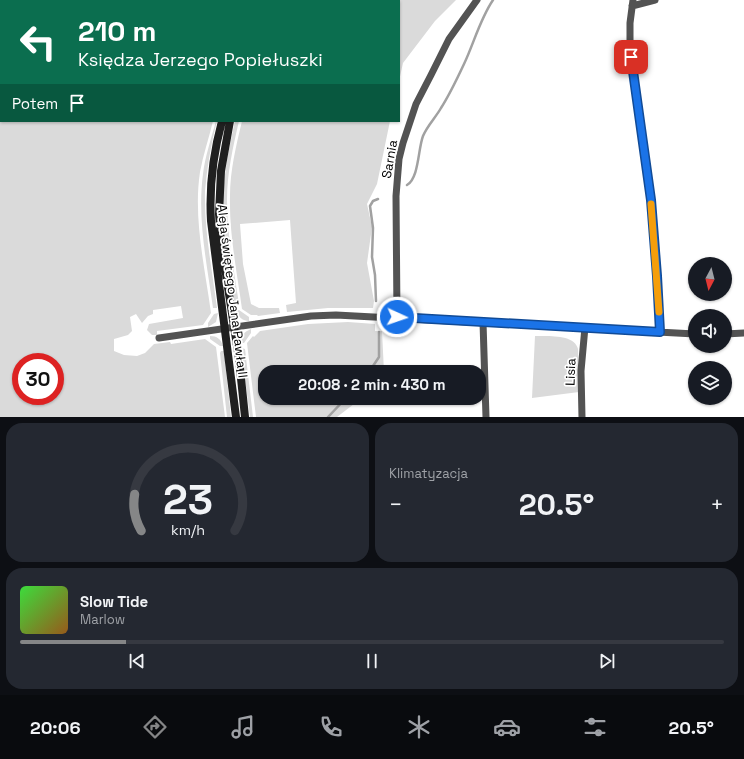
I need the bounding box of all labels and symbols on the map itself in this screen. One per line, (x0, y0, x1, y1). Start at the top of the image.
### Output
pin (614, 40, 648, 74)
street label: Sarnia (378, 138, 401, 180)
street label: Aleja świętego Jana Pawła II (213, 203, 252, 379)
north arrow (688, 257, 732, 301)
position arrow (376, 296, 418, 338)
speed limit sign: 30 (12, 353, 64, 405)
street label: Lisia (562, 357, 579, 386)

